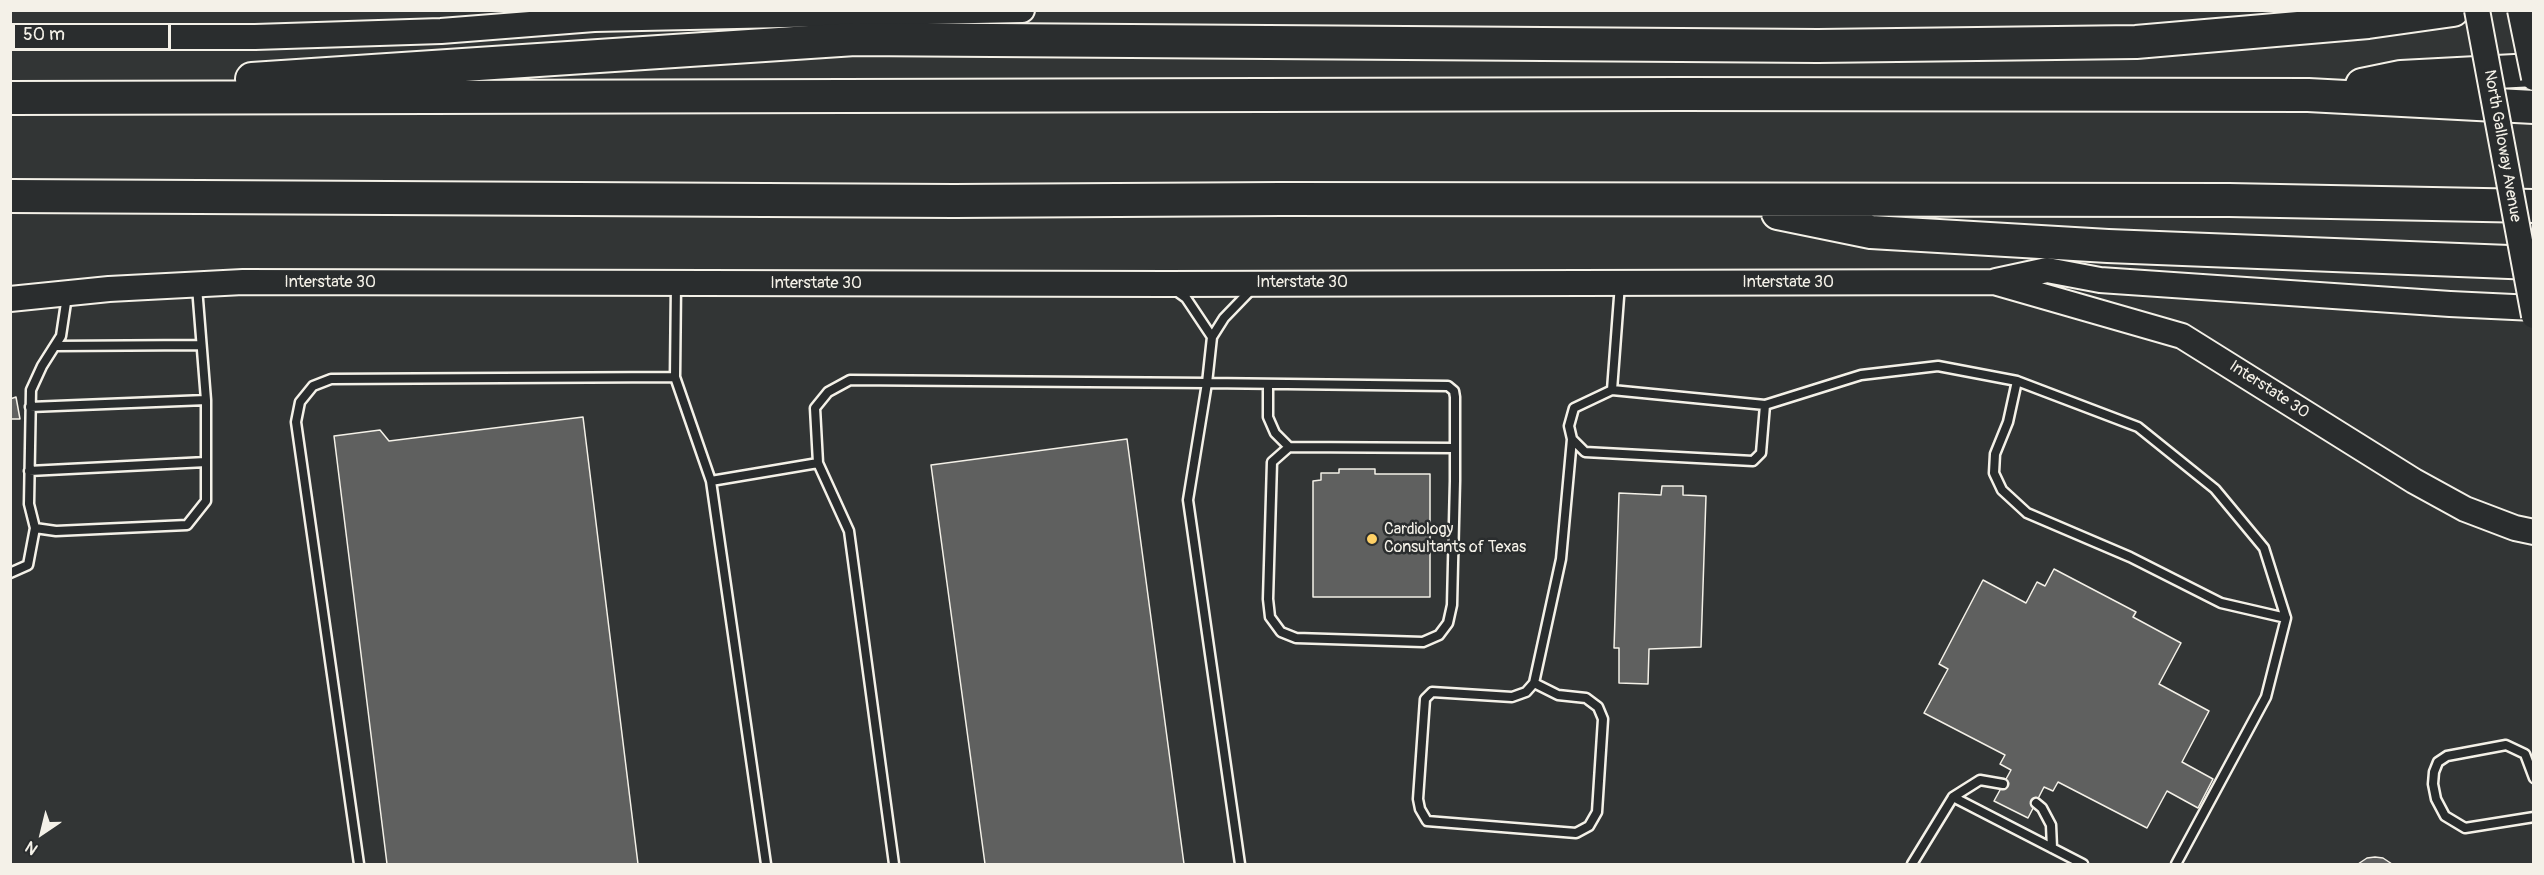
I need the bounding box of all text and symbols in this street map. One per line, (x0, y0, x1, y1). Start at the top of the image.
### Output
scale bar (15, 12, 174, 50)
text: 50 m (23, 23, 65, 46)
street label: North Galloway Avenue (2479, 68, 2525, 224)
street label: Interstate 30 (284, 273, 376, 293)
street label: Interstate 30 (1256, 273, 1348, 293)
street label: Interstate 30 (1742, 273, 1834, 293)
street label: Interstate 30 (770, 274, 862, 294)
street label: Interstate 30 (2225, 357, 2313, 423)
place label: Cardiology Consultants of Texas (1384, 520, 1526, 558)
marker: Cardiology Consultants of Texas (1365, 532, 1379, 546)
north arrow (12, 803, 72, 863)
text: N (22, 836, 42, 859)

